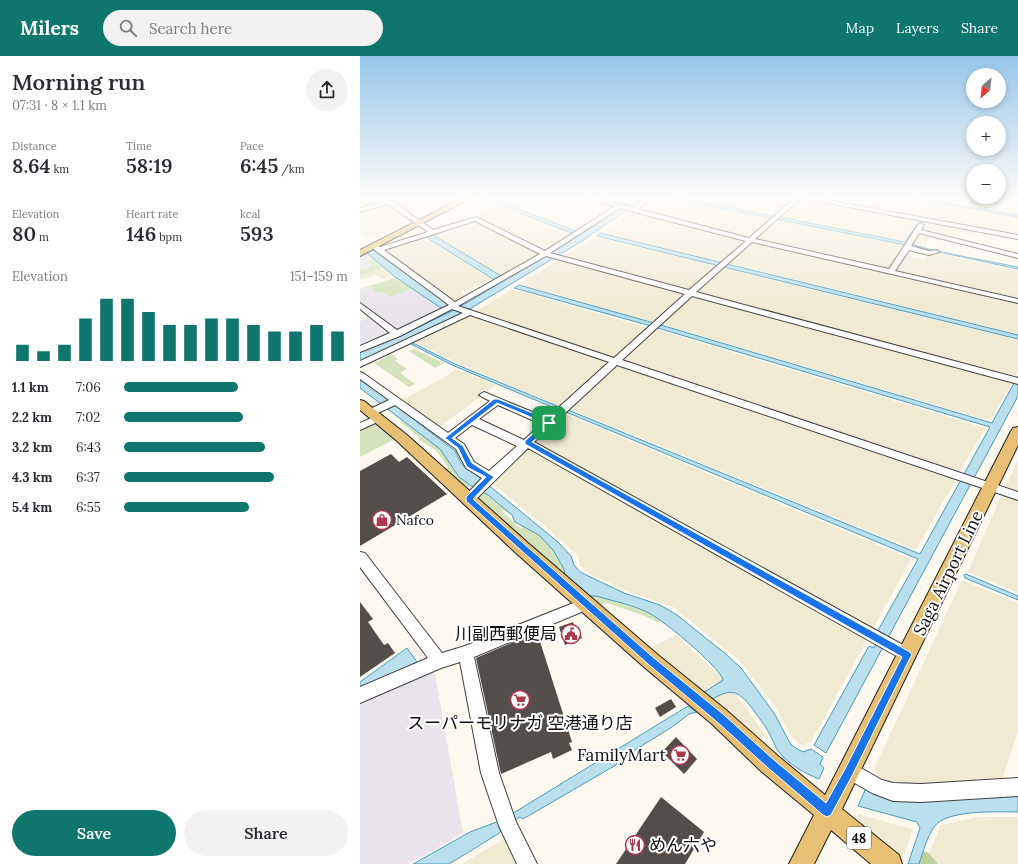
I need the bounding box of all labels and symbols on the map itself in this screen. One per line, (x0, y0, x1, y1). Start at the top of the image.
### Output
north arrow (966, 68, 1006, 108)
pin (532, 406, 566, 440)
street label: Saga Airport Line (908, 507, 988, 639)
shop icon: Nafco (371, 509, 393, 531)
place label: Nafco (396, 511, 434, 529)
place label: 川副西郵便局 (455, 623, 557, 645)
public building icon: 川副西郵便局 (560, 623, 582, 645)
supermarket icon: スーパーモリナガ 空港通り店 (509, 689, 531, 711)
place label: スーパーモリナガ 空港通り店 (407, 712, 633, 734)
place label: FamilyMart (577, 744, 666, 766)
supermarket icon: FamilyMart (669, 744, 691, 766)
road number: 48 (847, 827, 871, 849)
restaurant icon: めん六や (624, 834, 646, 856)
place label: めん六や (649, 834, 717, 856)

